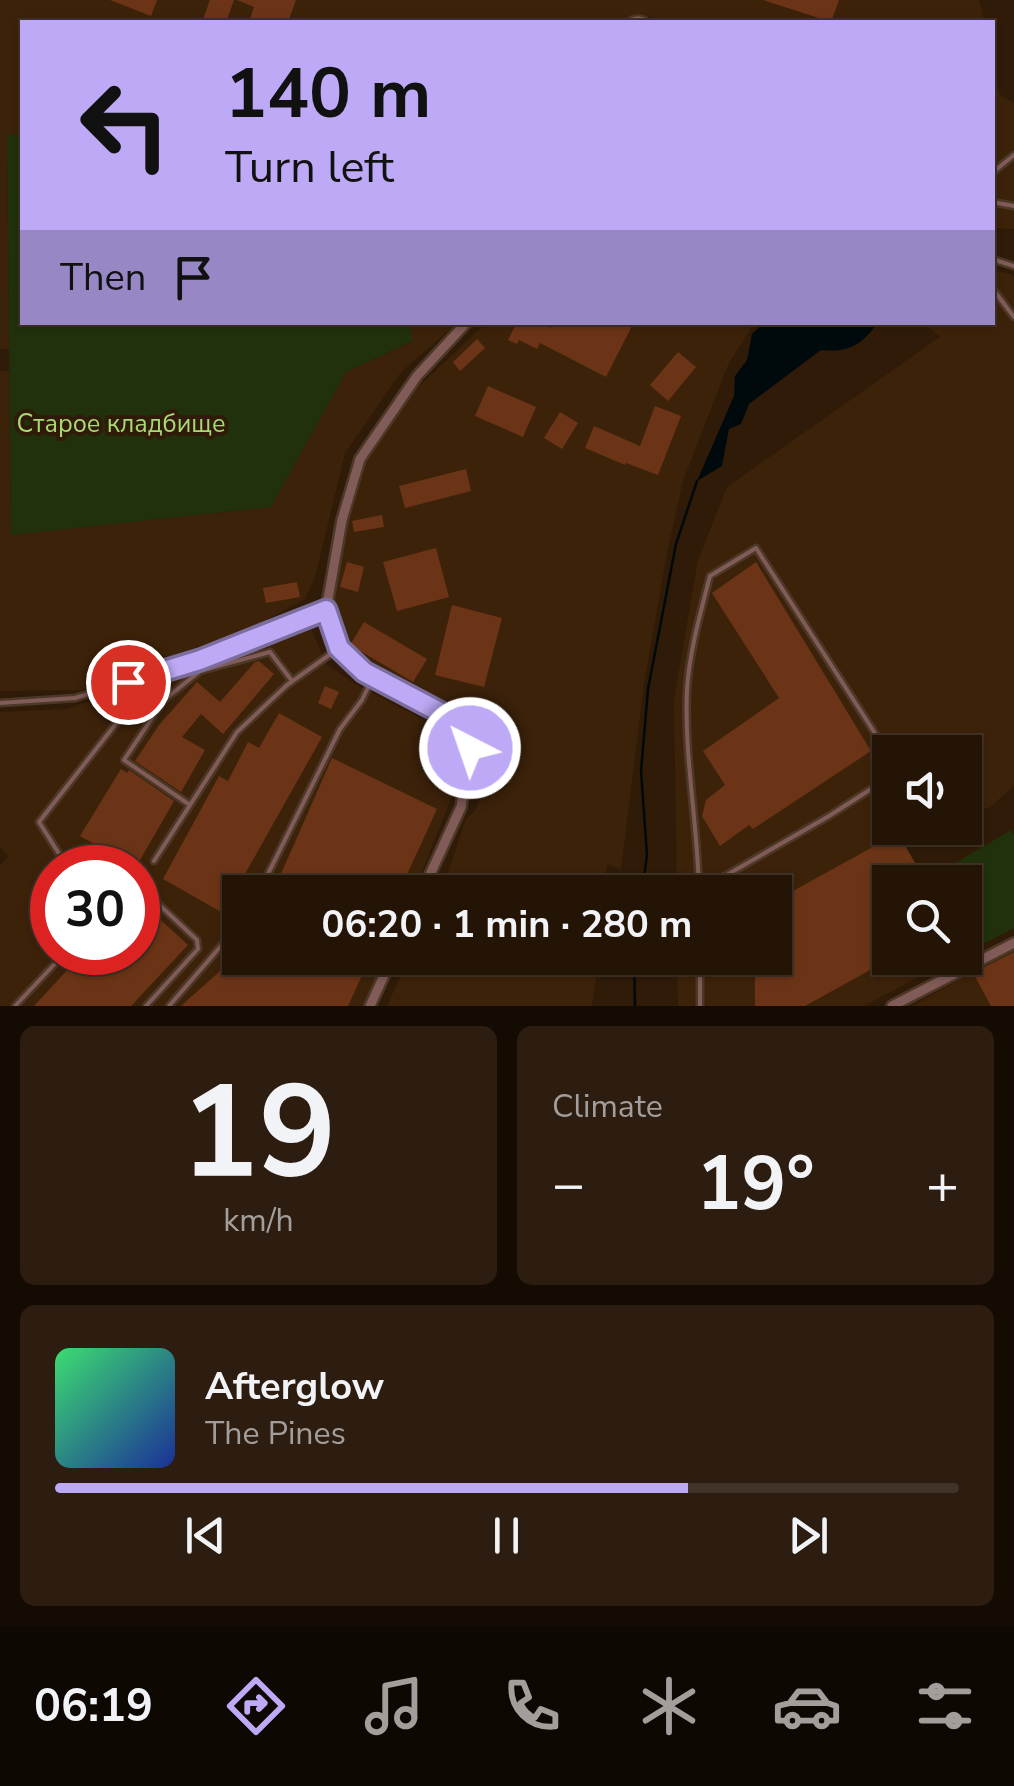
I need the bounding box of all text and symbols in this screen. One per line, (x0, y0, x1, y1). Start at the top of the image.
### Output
text: 140 m (225, 46, 431, 142)
icon: left (60, 60, 190, 190)
text: Turn left (225, 137, 394, 198)
icon: arrive (166, 250, 221, 305)
text: Then (60, 252, 146, 303)
park label: Старое кладбище (16, 407, 226, 441)
pin (86, 640, 171, 725)
icon: arrive (101, 655, 156, 710)
position arrow (418, 696, 522, 800)
map controls (872, 735, 982, 975)
button: sound (872, 735, 982, 845)
speed limit sign: 30 (30, 845, 160, 975)
button: search (872, 865, 982, 975)
text: 06:20 · 1 min · 280 m (322, 899, 692, 950)
text: 19 (180, 1045, 337, 1222)
text: Climate (552, 1085, 663, 1128)
text: 19° (696, 1133, 815, 1235)
text: − (552, 1147, 585, 1222)
text: + (926, 1147, 959, 1222)
text: km/h (223, 1199, 294, 1242)
text: Afterglow (205, 1361, 384, 1412)
text: The Pines (205, 1412, 346, 1455)
icon: previous (178, 1508, 233, 1563)
icon: pause (479, 1508, 534, 1563)
icon: next (781, 1508, 836, 1563)
icon: directions (221, 1671, 291, 1741)
icon: music (359, 1671, 429, 1741)
icon: phone (497, 1671, 567, 1741)
icon: climate (634, 1671, 704, 1741)
icon: car (772, 1671, 842, 1741)
icon: filters (910, 1671, 980, 1741)
text: 06:19 (34, 1676, 153, 1737)

